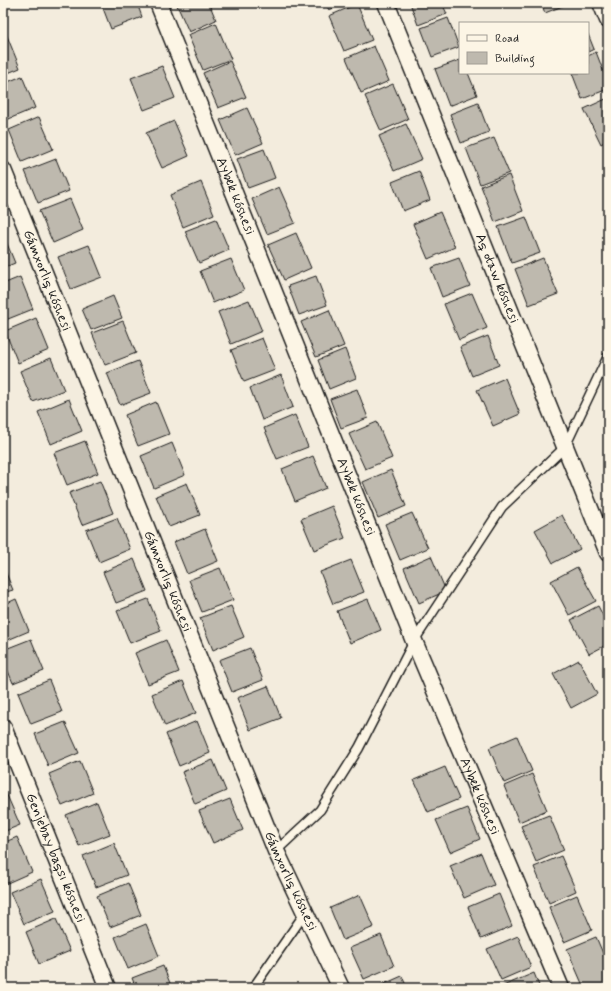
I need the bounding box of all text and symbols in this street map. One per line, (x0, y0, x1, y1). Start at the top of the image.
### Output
legend (459, 22, 589, 74)
text: Road (495, 31, 519, 47)
text: Building (495, 51, 535, 68)
street label: Aybek kóshesi (212, 155, 259, 238)
street label: Ǵamxorlıq kóshesi (19, 227, 76, 334)
street label: Aq otaw kóshesi (471, 231, 523, 326)
street label: Aybek kóshesi (332, 455, 380, 538)
street label: Ǵamxorlıq kóshesi (139, 528, 196, 634)
street label: Aybek kóshesi (455, 755, 504, 838)
street label: Genjebay baqsı kóshesi (22, 790, 90, 925)
street label: Ǵamxorlıq kóshesi (260, 829, 321, 934)

